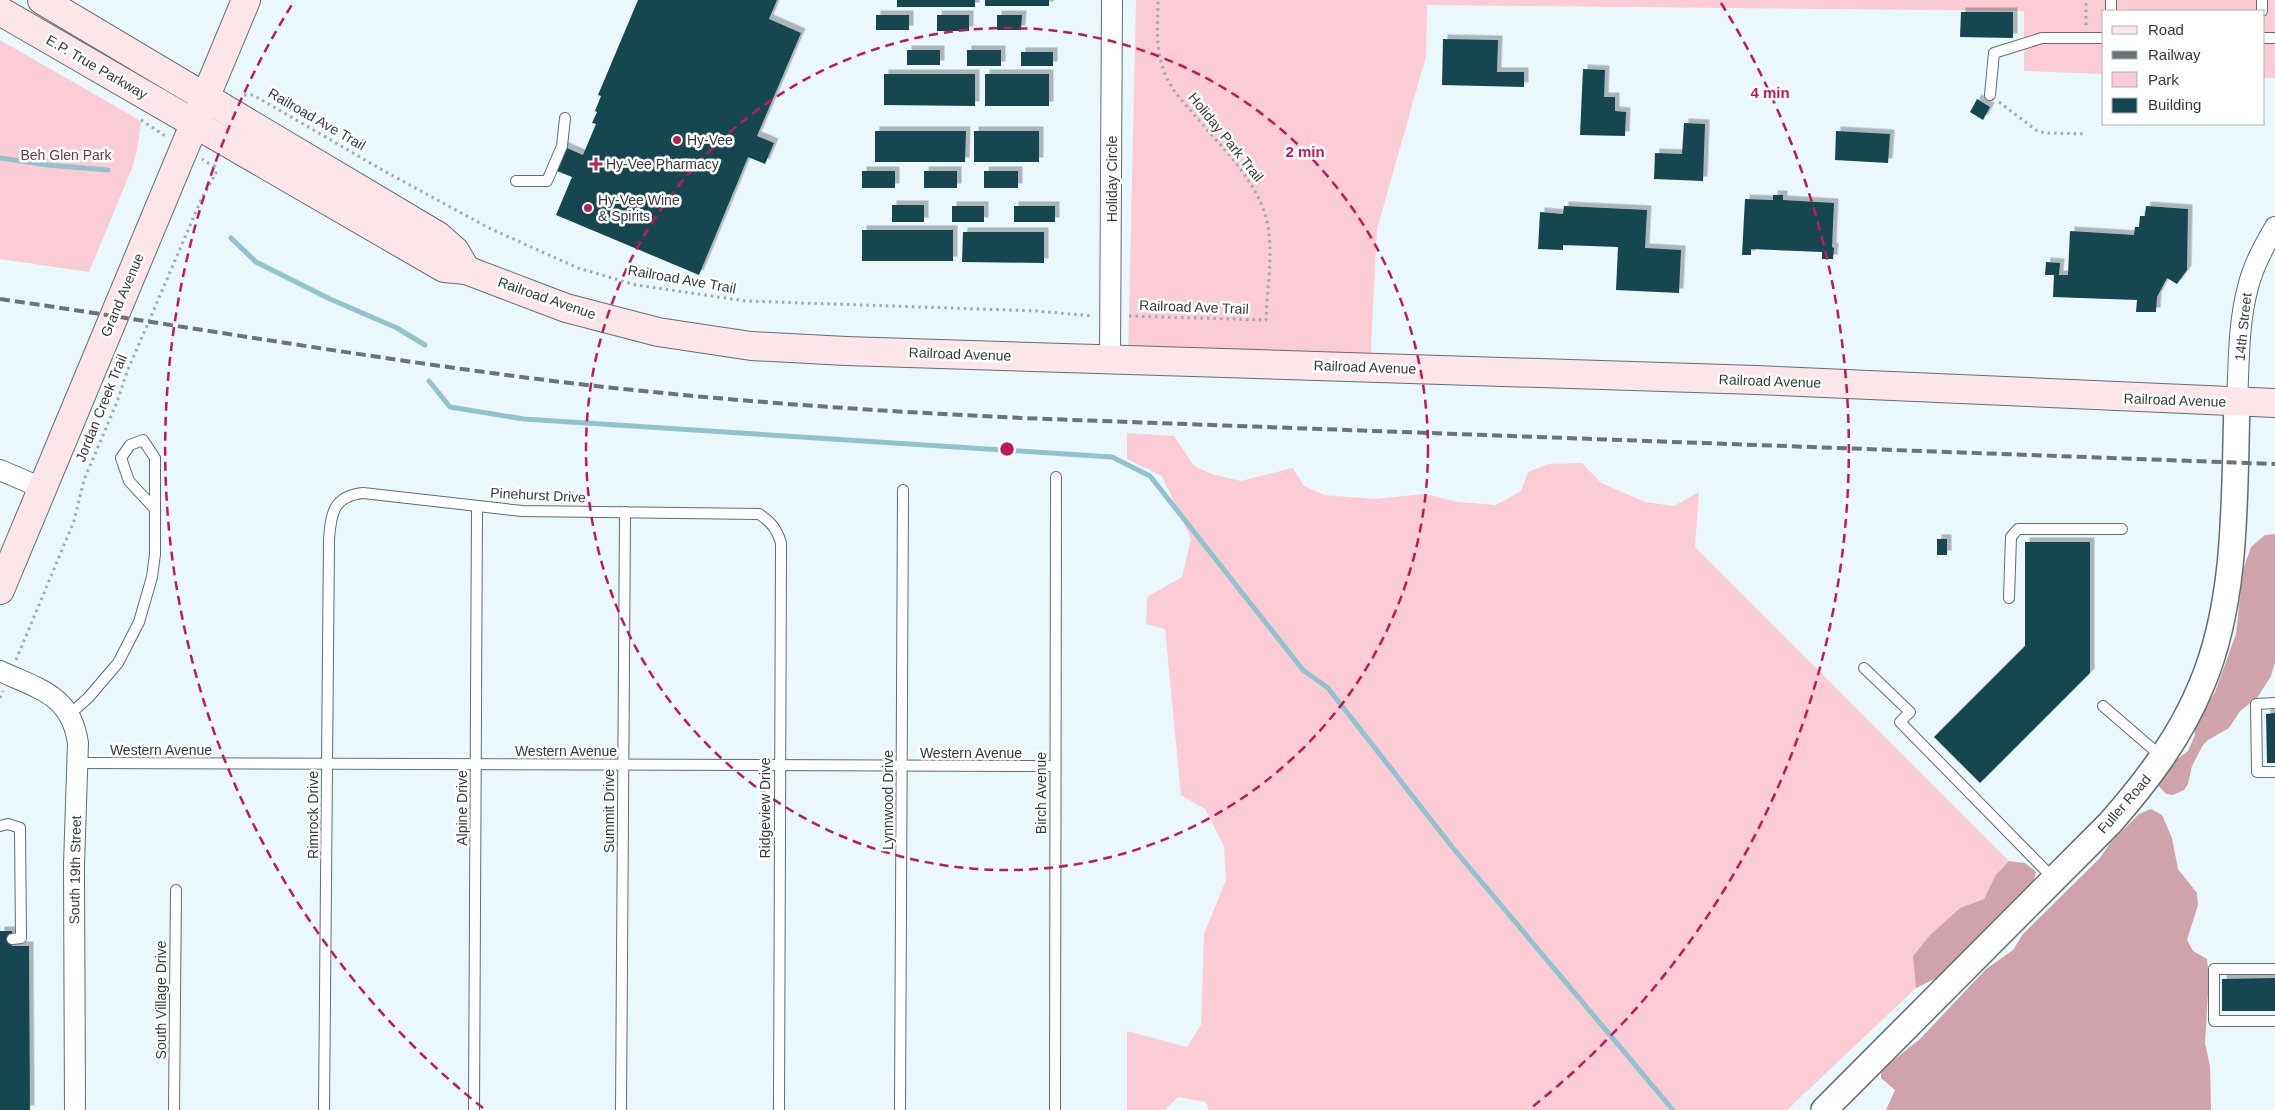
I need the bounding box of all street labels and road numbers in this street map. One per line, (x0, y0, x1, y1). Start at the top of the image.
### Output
street label: E.P. True Parkway (44, 32, 150, 102)
street label: Railroad Ave Trail (266, 85, 368, 153)
street label: Holiday Park Trail (1185, 89, 1267, 185)
street label: Holiday Circle (1104, 136, 1120, 222)
street label: Grand Avenue (97, 251, 147, 339)
street label: Railroad Ave Trail (627, 262, 737, 296)
street label: Railroad Avenue (496, 274, 598, 322)
street label: 14th Street (2231, 292, 2255, 362)
street label: Railroad Ave Trail (1139, 297, 1249, 317)
street label: Railroad Avenue (909, 344, 1012, 364)
street label: Jordan Creek Trail (72, 352, 130, 464)
street label: Railroad Avenue (1314, 357, 1417, 377)
street label: Railroad Avenue (1719, 371, 1822, 391)
street label: Railroad Avenue (2124, 390, 2227, 410)
street label: Pinehurst Drive (490, 485, 586, 506)
street label: Western Avenue (110, 742, 212, 758)
street label: Western Avenue (515, 743, 617, 759)
street label: Western Avenue (920, 745, 1022, 761)
street label: Lynnwood Drive (880, 750, 896, 850)
street label: Birch Avenue (1033, 752, 1049, 834)
street label: Ridgeview Drive (757, 757, 773, 859)
street label: Summit Drive (601, 769, 617, 853)
street label: Alpine Drive (454, 770, 470, 846)
street label: Rimrock Drive (305, 771, 321, 859)
street label: Fuller Road (2094, 771, 2154, 837)
street label: South 19th Street (66, 815, 84, 925)
street label: South Village Drive (153, 940, 169, 1059)

